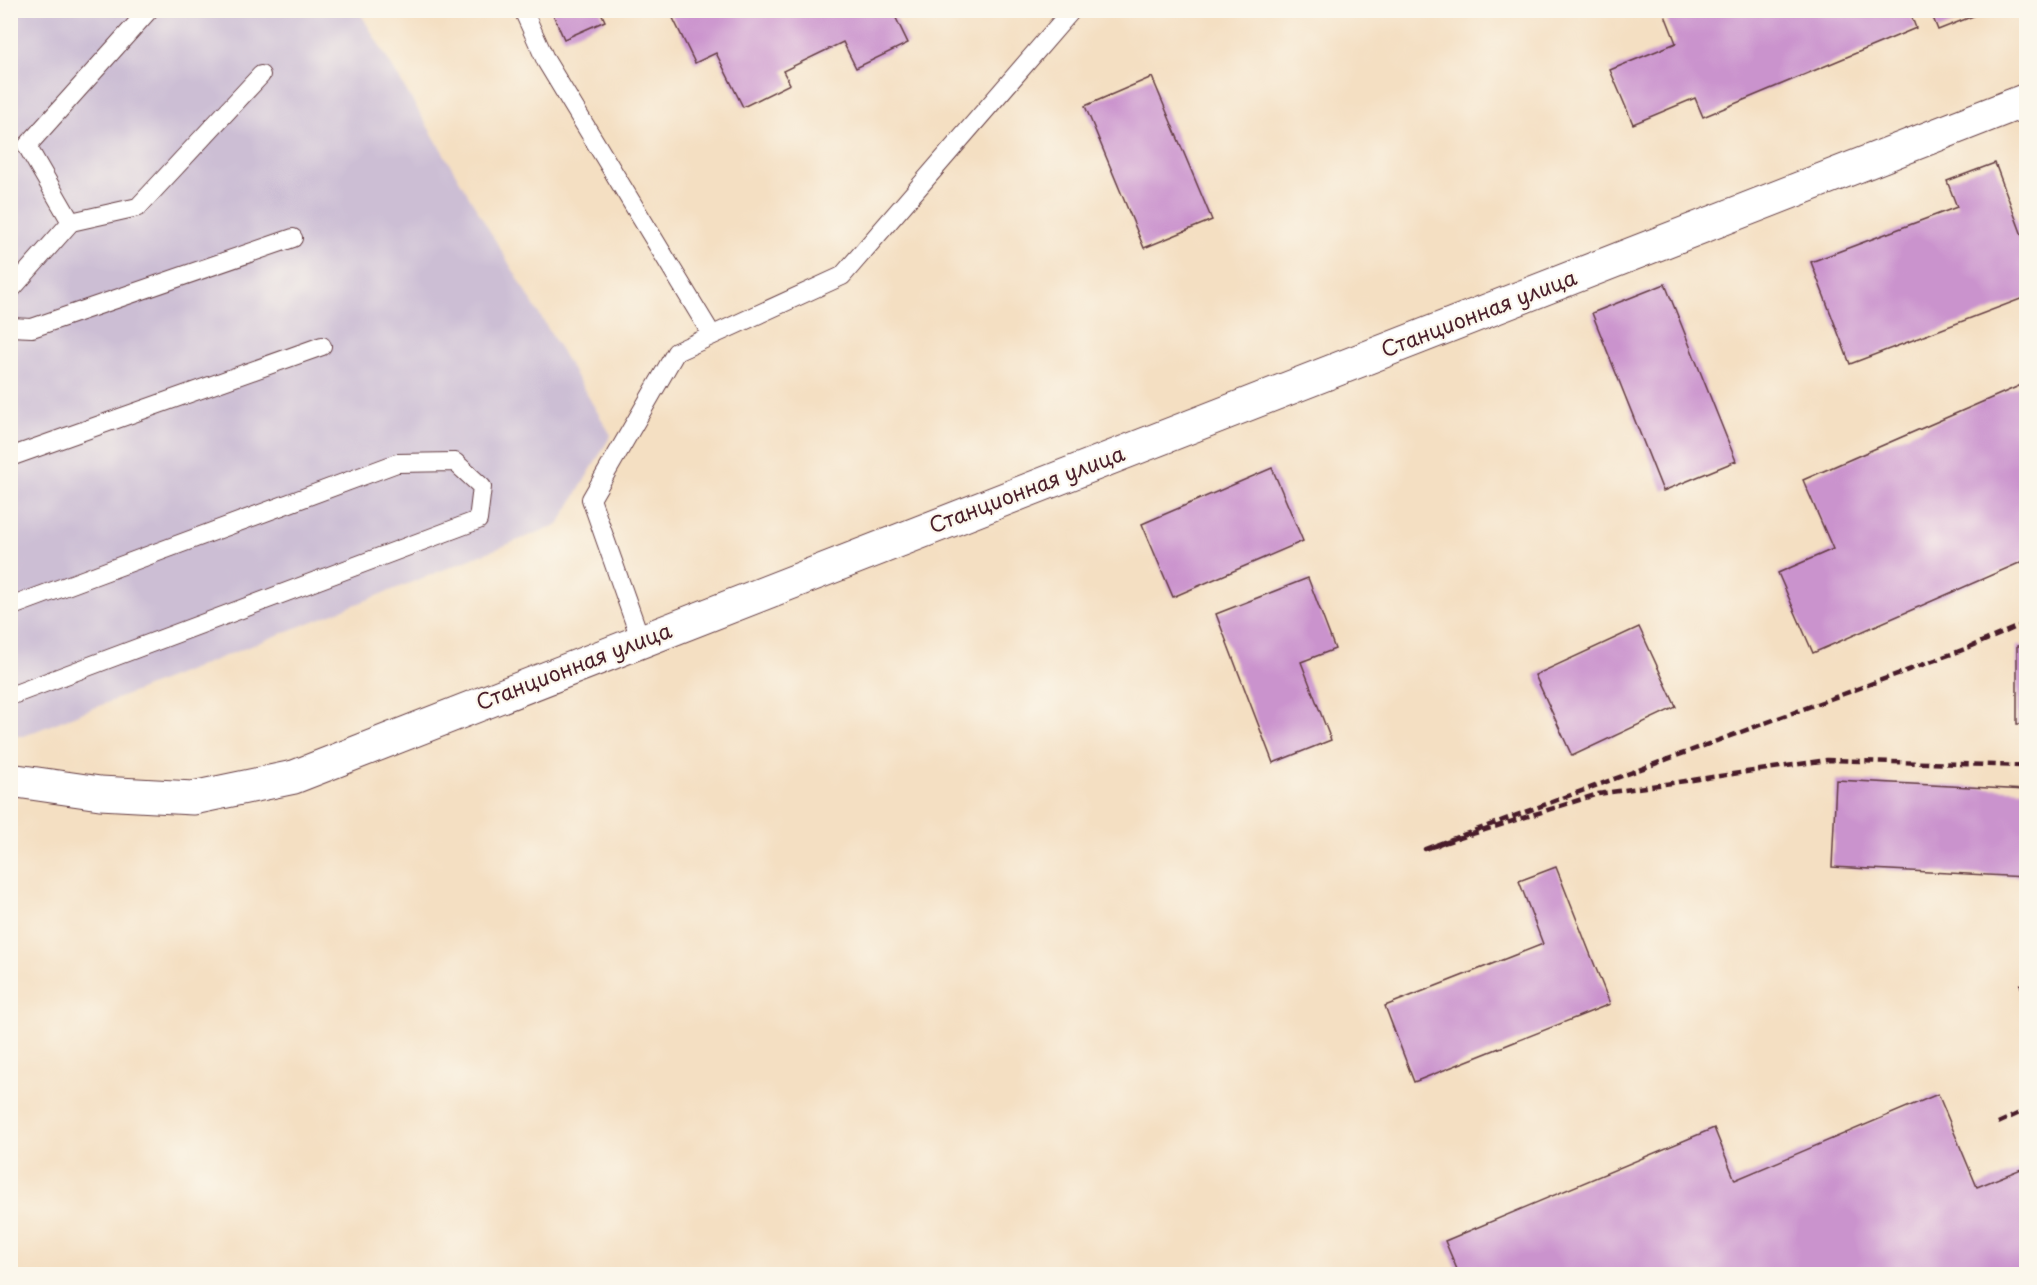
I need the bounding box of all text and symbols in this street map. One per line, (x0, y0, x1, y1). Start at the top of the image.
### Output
street label: Станционная улица (1376, 260, 1581, 364)
street label: Станционная улица (924, 436, 1129, 540)
street label: Станционная улица (471, 613, 676, 717)

